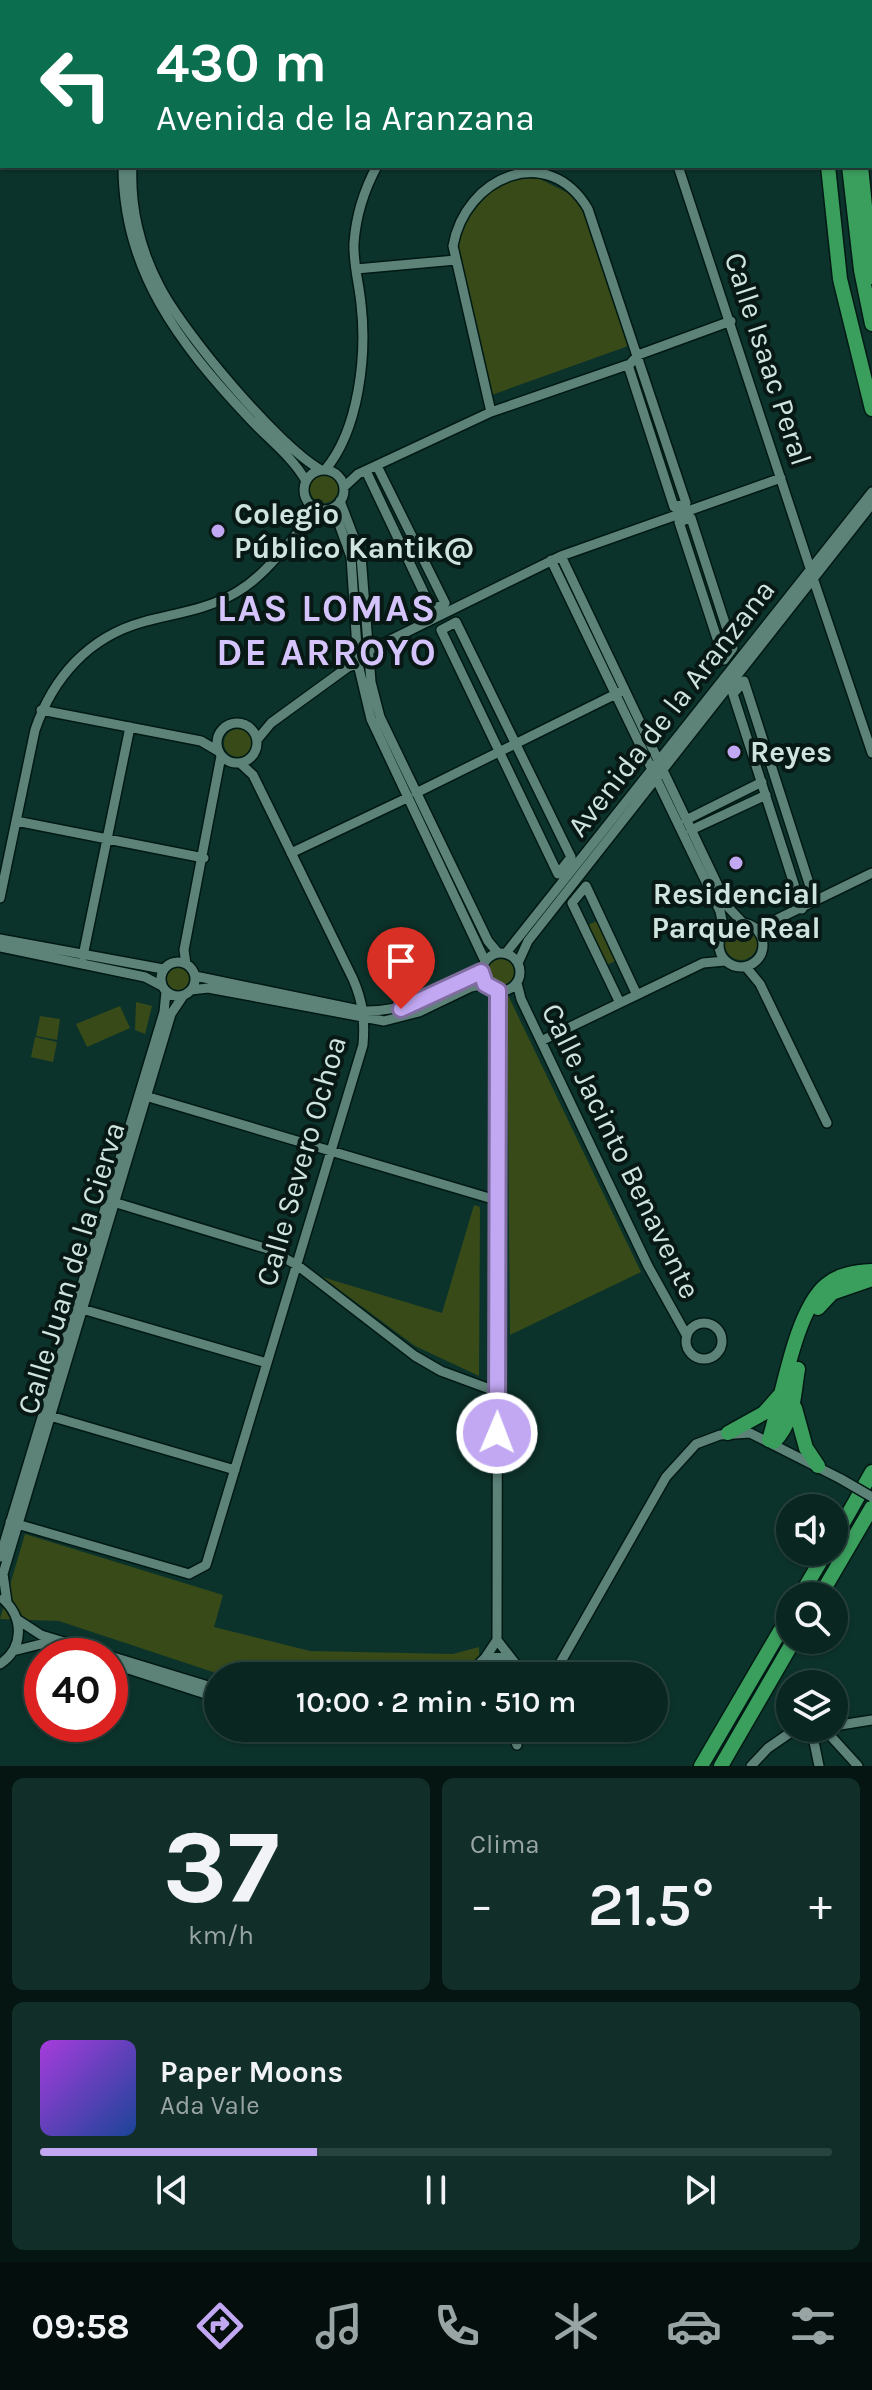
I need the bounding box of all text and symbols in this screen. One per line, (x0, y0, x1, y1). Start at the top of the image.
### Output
text: 430 m (156, 30, 327, 95)
icon: left (24, 32, 128, 136)
text: Avenida de la Aranzana (156, 97, 535, 139)
street label: Calle Isaac Peral (717, 248, 819, 470)
place label: Colegio Público Kantik@ (234, 496, 474, 566)
marker: Colegio Público Kantik@ (209, 522, 227, 540)
street label: Avenida de la Aranzana (560, 572, 782, 844)
district label: LAS LOMAS DE ARROYO (216, 586, 438, 675)
place label: Reyes (750, 734, 832, 770)
marker: Reyes (725, 743, 743, 761)
marker: Residencial Parque Real (727, 854, 745, 872)
place label: Residencial Parque Real (651, 876, 821, 946)
pin (367, 927, 435, 1009)
icon: arrive (379, 939, 423, 983)
street label: Calle Jacinto Benavente (534, 997, 708, 1305)
street label: Calle Severo Ochoa (248, 1032, 354, 1290)
street label: Calle Juan de la Cierva (9, 1117, 133, 1419)
position arrow (455, 1391, 539, 1475)
map controls (776, 1494, 848, 1742)
button: sound (776, 1494, 848, 1566)
button: search (776, 1582, 848, 1654)
speed limit sign: 40 (24, 1638, 128, 1742)
button: layers (776, 1670, 848, 1742)
text: 10:00 · 2 min · 510 m (296, 1684, 576, 1720)
text: 37 (163, 1807, 279, 1928)
text: Clima (470, 1829, 540, 1860)
text: 21.5° (588, 1870, 714, 1940)
text: − (470, 1880, 493, 1931)
text: + (809, 1880, 832, 1931)
text: km/h (188, 1920, 254, 1951)
text: Paper Moons (160, 2054, 343, 2090)
text: Ada Vale (160, 2090, 260, 2121)
icon: previous (150, 2168, 194, 2212)
icon: pause (414, 2168, 458, 2212)
icon: next (678, 2168, 722, 2212)
icon: directions (192, 2298, 248, 2354)
icon: music (311, 2298, 367, 2354)
icon: phone (429, 2298, 485, 2354)
icon: climate (548, 2298, 604, 2354)
icon: car (666, 2298, 722, 2354)
icon: filters (785, 2298, 841, 2354)
text: 09:58 (31, 2305, 130, 2347)

